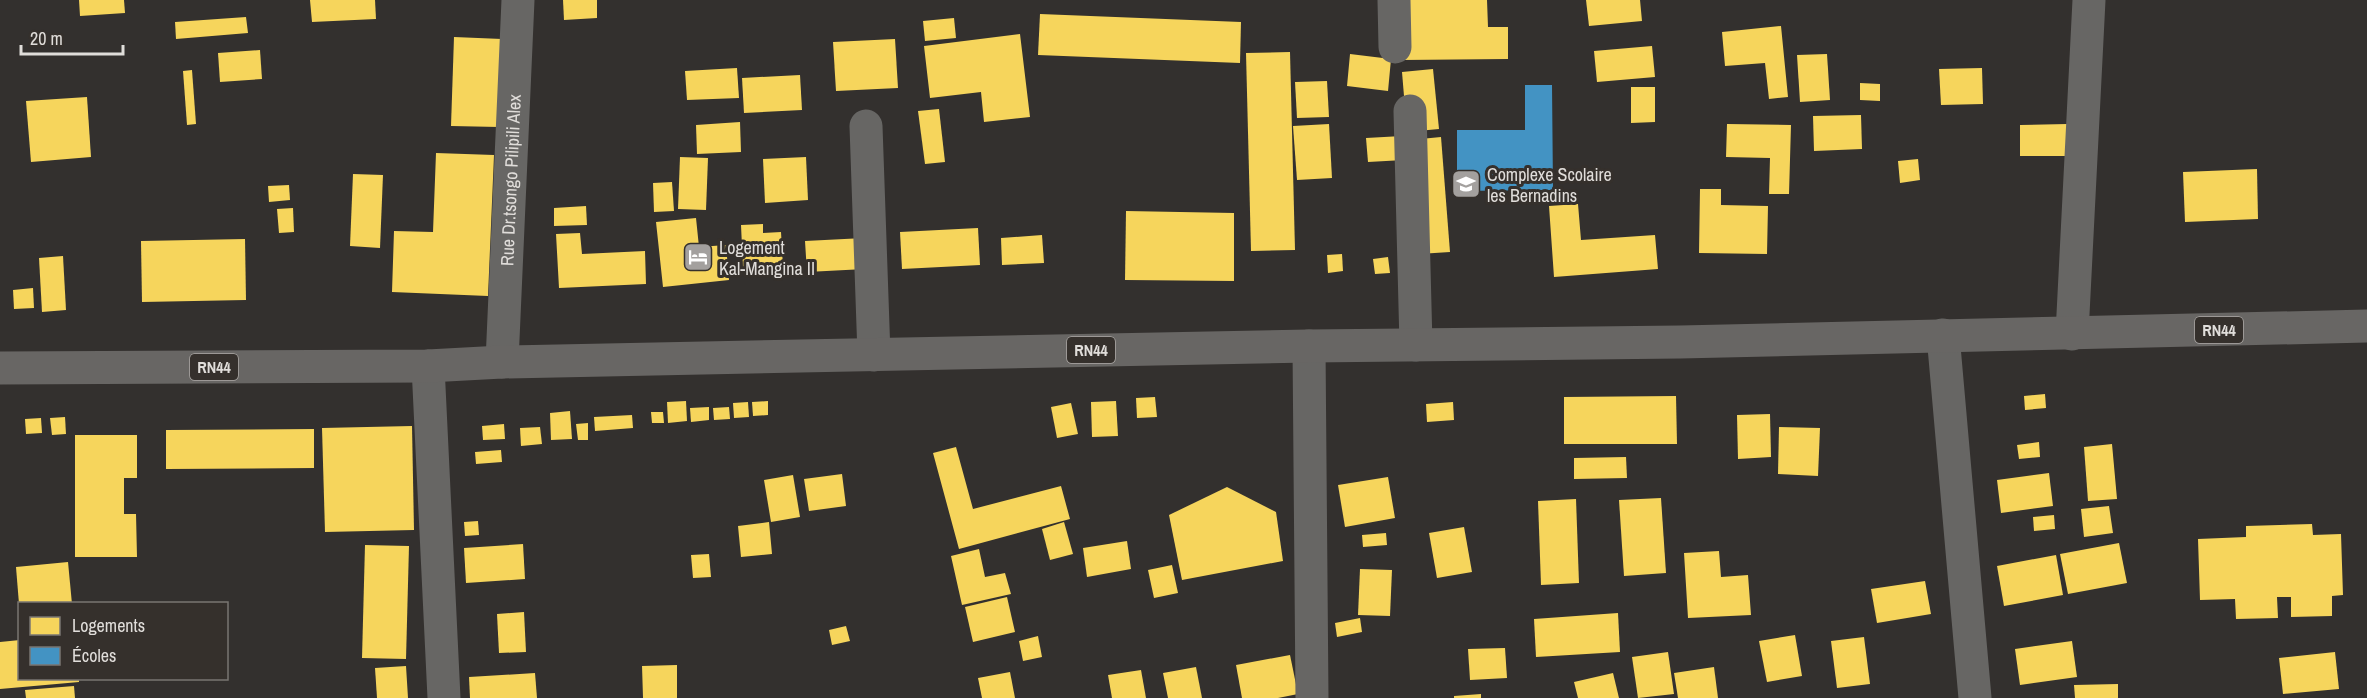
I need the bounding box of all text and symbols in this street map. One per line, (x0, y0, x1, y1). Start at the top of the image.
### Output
scale bar (21, 18, 123, 56)
text: 20 m (30, 26, 63, 51)
street label: Rue Dr.tsongo Pilipili Alex (494, 93, 526, 266)
place label: Complexe Scolaire les Bernadins (1487, 162, 1612, 208)
school or university icon: Complexe Scolaire les Bernadins (1450, 168, 1482, 200)
place label: Logement Kal-Mangina II (719, 235, 815, 281)
hotel icon: Logement Kal-Mangina II (682, 241, 714, 273)
road number: RN44 (2195, 317, 2243, 343)
road number: RN44 (1067, 337, 1115, 363)
road number: RN44 (190, 354, 238, 380)
legend (18, 602, 228, 680)
text: Logements (72, 613, 145, 638)
text: Écoles (72, 643, 116, 668)

